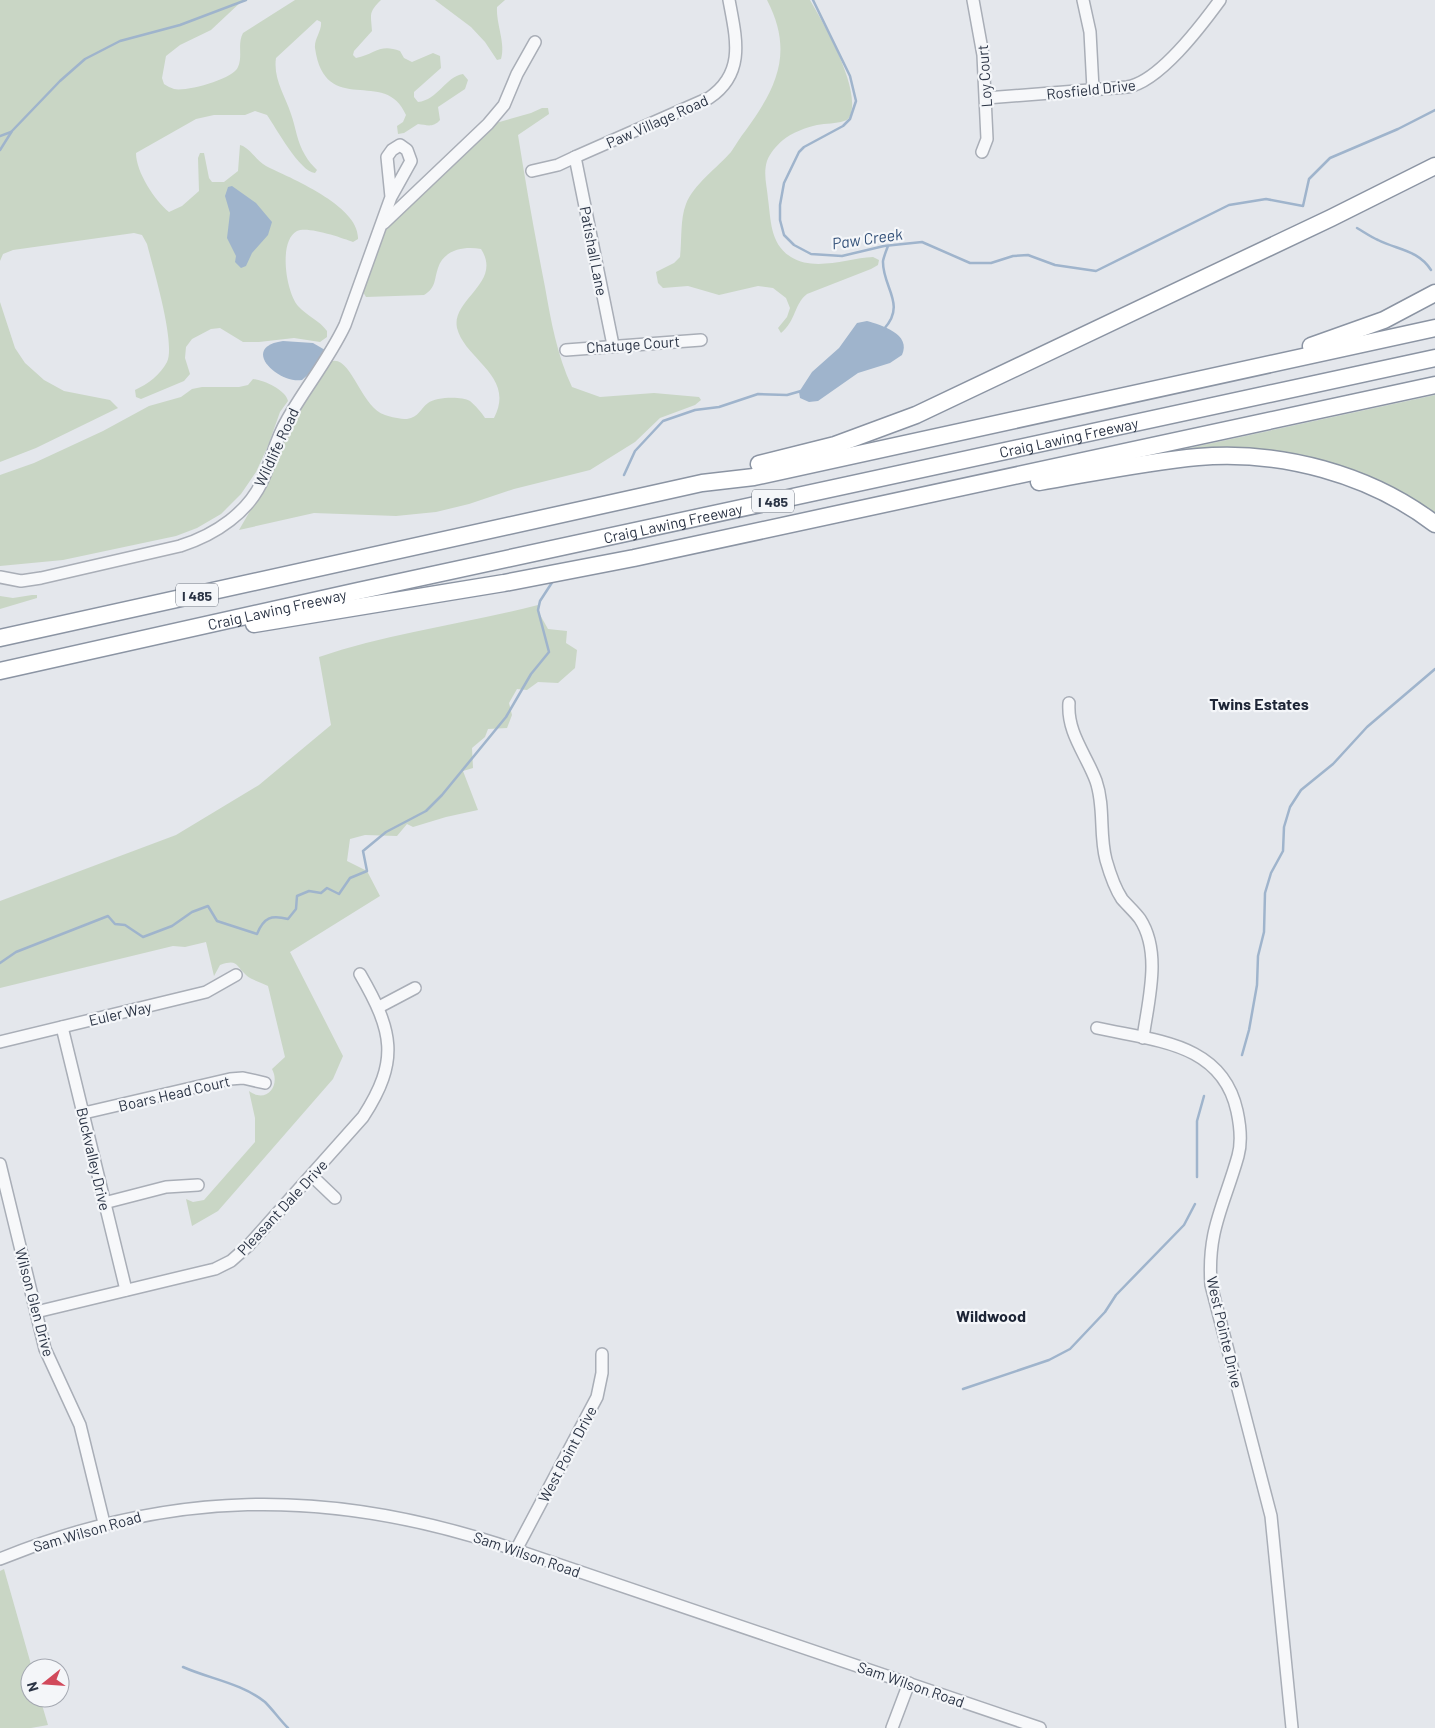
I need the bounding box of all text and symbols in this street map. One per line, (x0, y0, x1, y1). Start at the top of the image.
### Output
street label: Loy Court (973, 44, 995, 108)
street label: Rosfield Drive (1045, 75, 1137, 103)
street label: Paw Village Road (603, 90, 711, 152)
street label: Patishall Lane (577, 205, 611, 297)
water label: Paw Creek (830, 224, 904, 252)
street label: Chatuge Court (586, 332, 680, 356)
street label: Wildlife Road (250, 405, 302, 489)
street label: Craig Lawing Freeway (998, 413, 1140, 461)
road number: I 485 (752, 490, 794, 512)
street label: Craig Lawing Freeway (602, 499, 744, 547)
road number: I 485 (176, 584, 218, 606)
street label: Craig Lawing Freeway (206, 585, 348, 633)
district label: Twins Estates (1209, 694, 1309, 713)
street label: Euler Way (87, 997, 153, 1029)
street label: Boars Head Court (116, 1071, 232, 1115)
street label: Buckvalley Drive (73, 1106, 115, 1212)
street label: Pleasant Dale Drive (233, 1155, 331, 1259)
street label: Wilson Glen Drive (12, 1246, 58, 1358)
street label: West Pointe Drive (1203, 1274, 1247, 1390)
district label: Wildwood (956, 1306, 1026, 1325)
street label: West Point Drive (534, 1403, 600, 1505)
street label: Sam Wilson Road (31, 1507, 143, 1555)
street label: Sam Wilson Road (471, 1527, 583, 1581)
street label: Sam Wilson Road (855, 1657, 967, 1711)
north arrow (20, 1658, 70, 1708)
text: N (23, 1680, 42, 1694)

